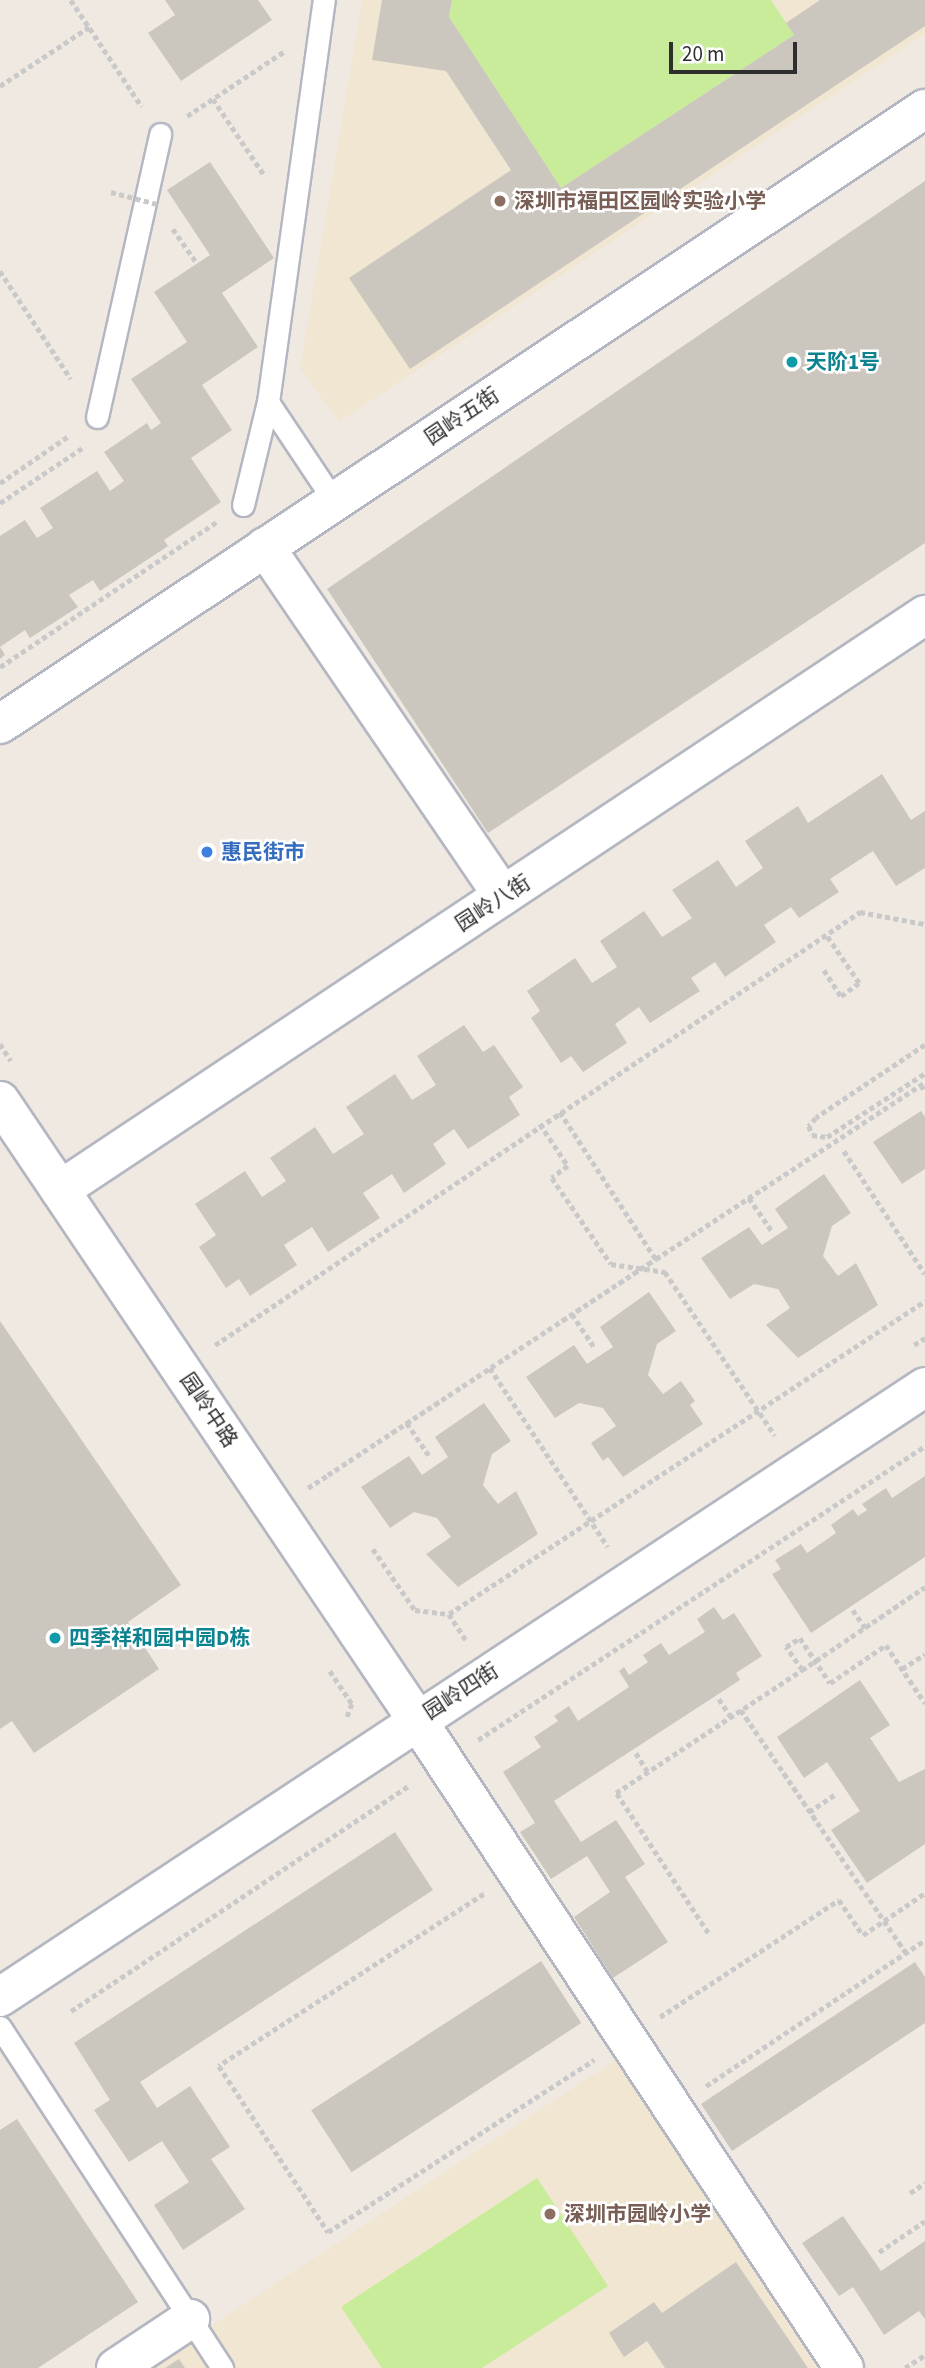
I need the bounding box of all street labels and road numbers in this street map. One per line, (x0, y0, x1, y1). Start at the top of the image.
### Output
street label: 园岭五街 (420, 382, 504, 450)
street label: 园岭八街 (451, 870, 535, 936)
street label: 园岭中路 (175, 1368, 243, 1452)
street label: 园岭四街 (419, 1658, 503, 1724)

